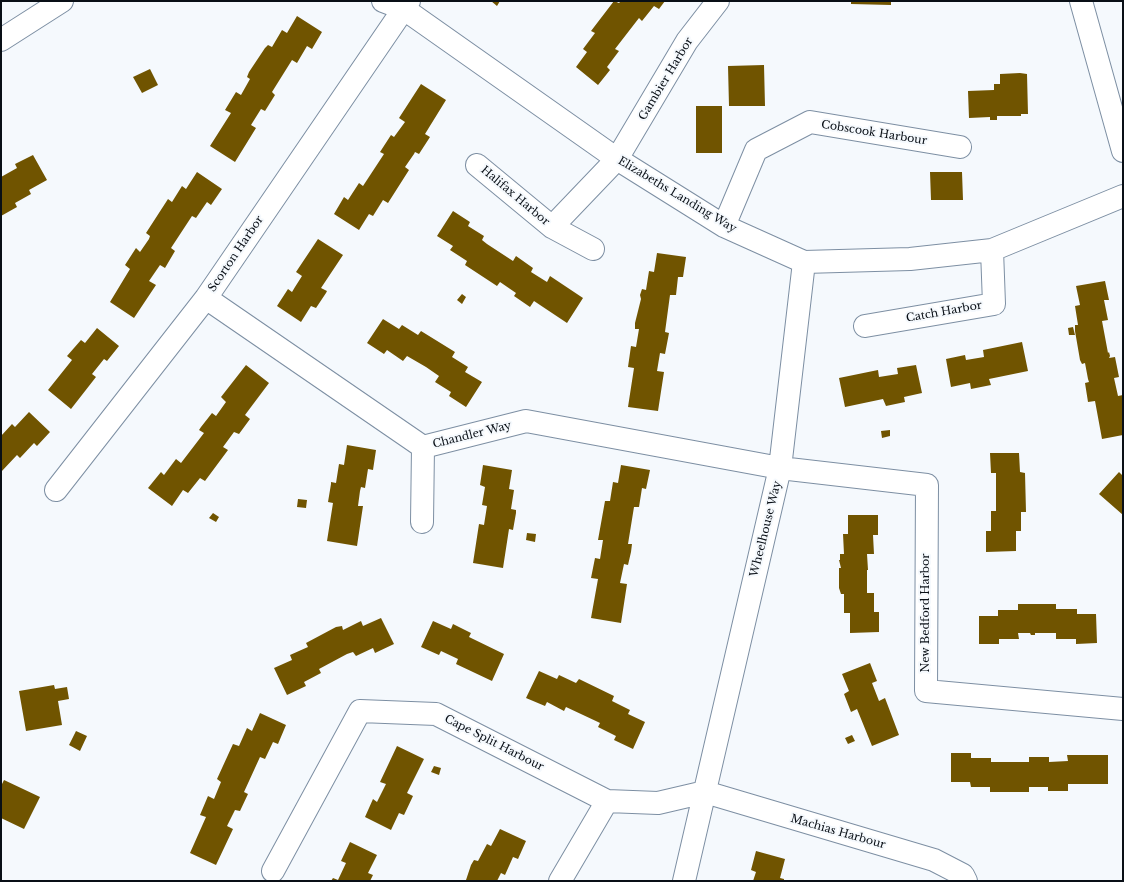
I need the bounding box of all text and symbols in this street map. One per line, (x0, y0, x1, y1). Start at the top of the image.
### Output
street label: Gambier Harbor (636, 35, 696, 123)
street label: Cobscook Harbour (820, 118, 928, 148)
street label: Elizabeths Landing Way (615, 154, 739, 236)
street label: Halifax Harbor (478, 164, 552, 228)
street label: Scorton Harbor (206, 214, 266, 294)
street label: Catch Harbor (905, 299, 983, 325)
street label: Chandler Way (431, 419, 513, 451)
street label: Wheelhouse Way (748, 480, 784, 578)
street label: New Bedford Harbor (919, 554, 933, 672)
street label: Cape Split Harbour (442, 712, 546, 774)
street label: Machias Harbour (789, 812, 887, 852)

